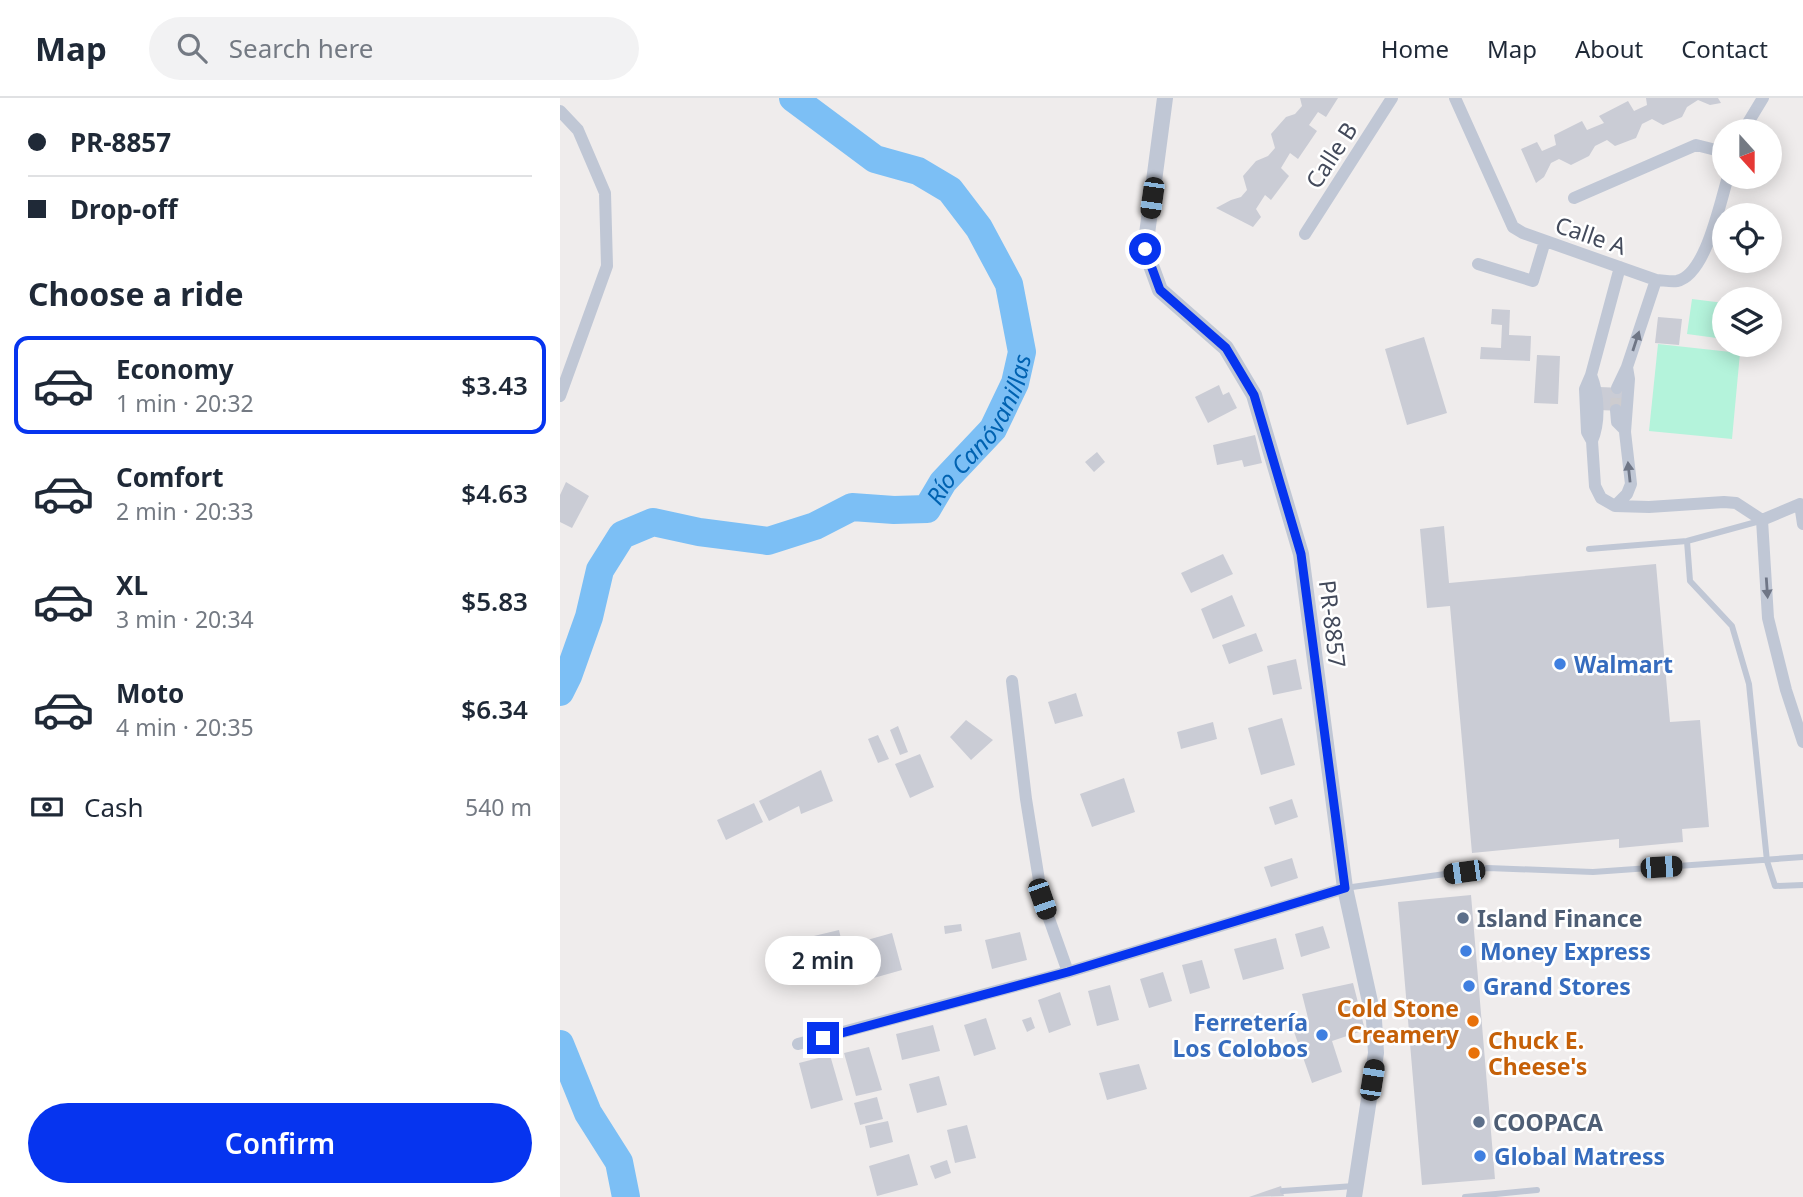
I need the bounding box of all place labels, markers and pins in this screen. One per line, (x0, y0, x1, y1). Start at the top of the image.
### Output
place label: Walmart (1574, 648, 1673, 680)
marker: Walmart (1552, 656, 1568, 672)
place label: Island Finance (1477, 902, 1642, 934)
marker: Island Finance (1455, 910, 1471, 926)
place label: Money Express (1480, 935, 1651, 967)
marker: Money Express (1458, 943, 1474, 959)
place label: Grand Stores (1483, 970, 1631, 1002)
marker: Grand Stores (1461, 978, 1477, 994)
place label: Cold Stone Creamery (1337, 992, 1460, 1050)
place label: Ferretería Los Colobos (1172, 1006, 1308, 1064)
marker: Cold Stone Creamery (1465, 1013, 1481, 1029)
place label: Chuck E. Cheese's (1488, 1024, 1587, 1082)
marker: Ferretería Los Colobos (1314, 1027, 1330, 1043)
marker: Chuck E. Cheese's (1466, 1045, 1482, 1061)
place label: COOPACA (1493, 1106, 1603, 1138)
marker: COOPACA (1471, 1114, 1487, 1130)
place label: Global Matress (1494, 1140, 1665, 1172)
marker: Global Matress (1472, 1148, 1488, 1164)

